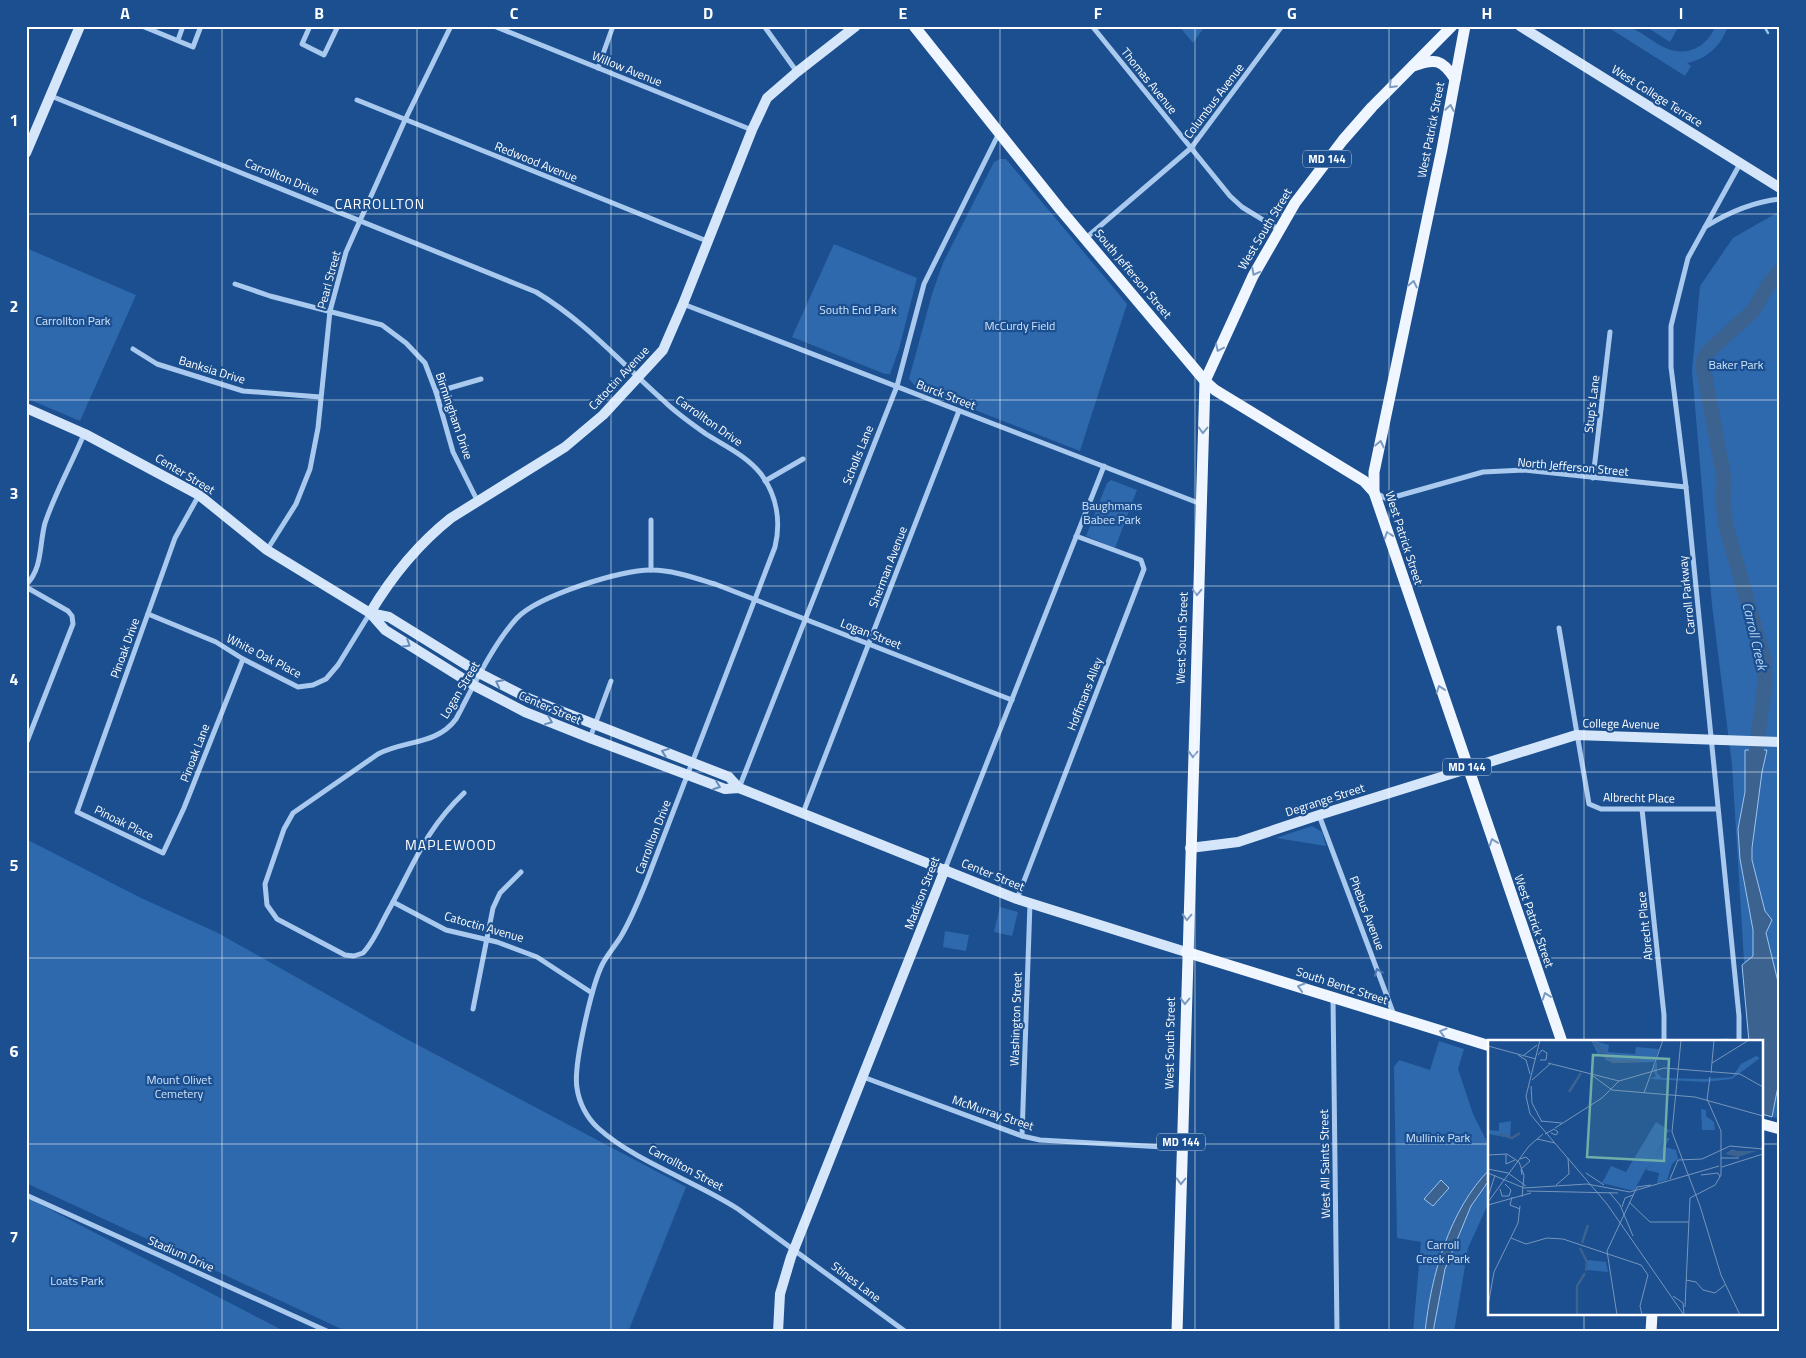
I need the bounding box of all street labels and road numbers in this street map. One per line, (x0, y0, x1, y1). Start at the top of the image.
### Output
street label: Thomas Avenue (1117, 43, 1182, 118)
street label: Willow Avenue (589, 46, 665, 91)
street label: Columbus Avenue (1179, 59, 1248, 143)
street label: West College Terrace (1608, 60, 1707, 131)
street label: West Patrick Street (1412, 79, 1449, 180)
street label: Redwood Avenue (492, 136, 581, 187)
road number: MD 144 (1303, 150, 1351, 168)
street label: Carrollton Drive (242, 153, 322, 200)
street label: West South Street (1233, 184, 1297, 273)
street label: South Jefferson Street (1090, 225, 1177, 323)
street label: Pearl Street (312, 248, 346, 311)
street label: Catoctin Avenue (584, 341, 653, 414)
street label: Banksia Drive (177, 350, 248, 389)
street label: Birmingham Drive (431, 370, 478, 462)
street label: Burck Street (914, 374, 979, 415)
street label: Stup's Lane (1579, 374, 1604, 434)
street label: Carrollton Drive (672, 390, 747, 451)
street label: Scholls Lane (837, 422, 878, 487)
street label: Center Street (152, 448, 219, 499)
street label: North Jefferson Street (1517, 452, 1630, 481)
street label: West Patrick Street (1380, 489, 1429, 588)
street label: Sherman Avenue (863, 523, 912, 610)
street label: Carroll Parkway (1673, 555, 1700, 635)
street label: West South Street (1170, 591, 1193, 684)
street label: Logan Street (838, 613, 905, 654)
street label: Pinoak Drive (105, 615, 144, 681)
street label: White Oak Place (223, 628, 305, 683)
street label: Hoffmans Alley (1062, 654, 1107, 733)
street label: Logan Street (435, 657, 485, 722)
street label: Center Street (516, 686, 585, 730)
street label: College Avenue (1582, 713, 1660, 734)
street label: Pinoak Lane (175, 721, 214, 785)
road number: MD 144 (1443, 759, 1491, 776)
street label: Degrange Street (1283, 778, 1368, 821)
street label: Albrecht Place (1603, 787, 1675, 808)
street label: Carrollton Drive (630, 797, 675, 877)
street label: Pinoak Place (91, 800, 157, 845)
street label: Madison Street (899, 853, 944, 932)
street label: Center Street (959, 853, 1028, 896)
street label: West Patrick Street (1510, 872, 1560, 971)
street label: Phebus Avenue (1345, 873, 1390, 953)
street label: Abrecht Place (1631, 891, 1658, 961)
street label: Catoctin Avenue (442, 906, 526, 947)
street label: South Bentz Street (1294, 962, 1391, 1010)
street label: Washington Street (1004, 971, 1027, 1066)
street label: West South Street (1159, 996, 1180, 1089)
street label: McMurray Street (950, 1090, 1037, 1136)
street label: West All Saints Street (1314, 1109, 1335, 1219)
road number: MD 144 (1157, 1134, 1205, 1150)
street label: Carrollton Street (645, 1140, 728, 1196)
street label: Stadium Drive (145, 1230, 217, 1277)
street label: Stines Lane (827, 1256, 885, 1307)

